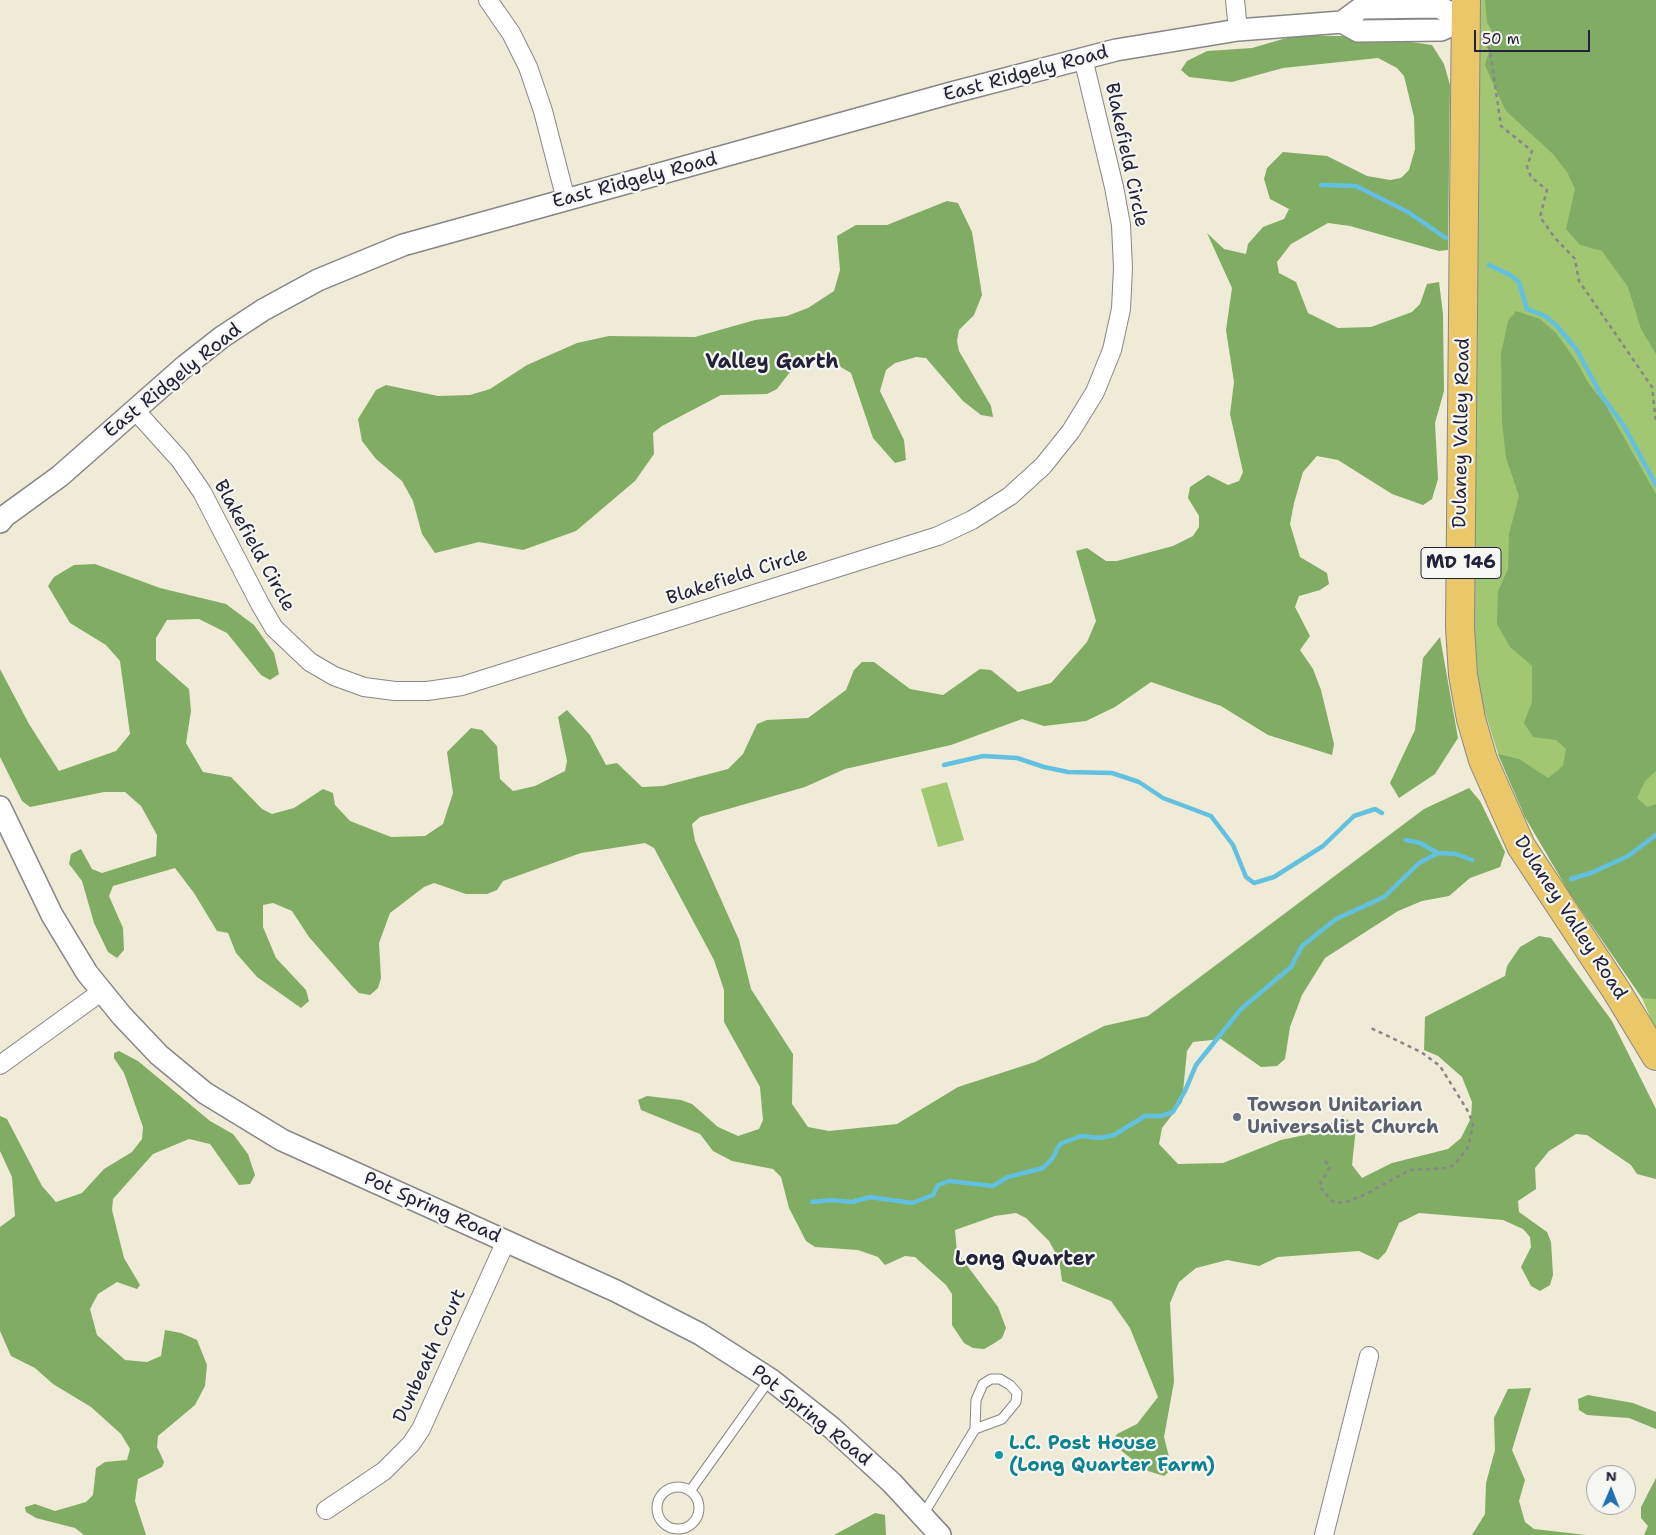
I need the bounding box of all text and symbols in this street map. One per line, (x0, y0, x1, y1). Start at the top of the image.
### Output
scale bar (1476, 20, 1592, 52)
text: 50 m (1482, 29, 1520, 49)
street label: East Ridgely Road (941, 41, 1111, 107)
street label: Blakefield Circle (1100, 81, 1152, 229)
street label: East Ridgely Road (550, 148, 720, 214)
street label: East Ridgely Road (100, 319, 246, 443)
street label: Dulaney Valley Road (1449, 338, 1475, 528)
district label: Valley Garth (705, 351, 839, 375)
street label: Blakefield Circle (208, 476, 300, 616)
street label: Blakefield Circle (664, 543, 810, 611)
road number: MD 146 (1421, 548, 1501, 578)
street label: Dulaney Valley Road (1509, 832, 1631, 1004)
place label: Towson Unitarian Universalist Church (1247, 1095, 1439, 1139)
marker: Towson Unitarian Universalist Church (1231, 1111, 1243, 1123)
street label: Pot Spring Road (360, 1167, 504, 1249)
district label: Long Quarter (955, 1248, 1095, 1272)
street label: Dunbeath Court (389, 1285, 471, 1427)
street label: Pot Spring Road (746, 1361, 876, 1471)
place label: L.C. Post House (Long Quarter Farm) (1009, 1433, 1215, 1477)
marker: L.C. Post House (Long Quarter Farm) (993, 1449, 1005, 1461)
north arrow (1586, 1465, 1636, 1515)
text: N (1606, 1467, 1617, 1485)

